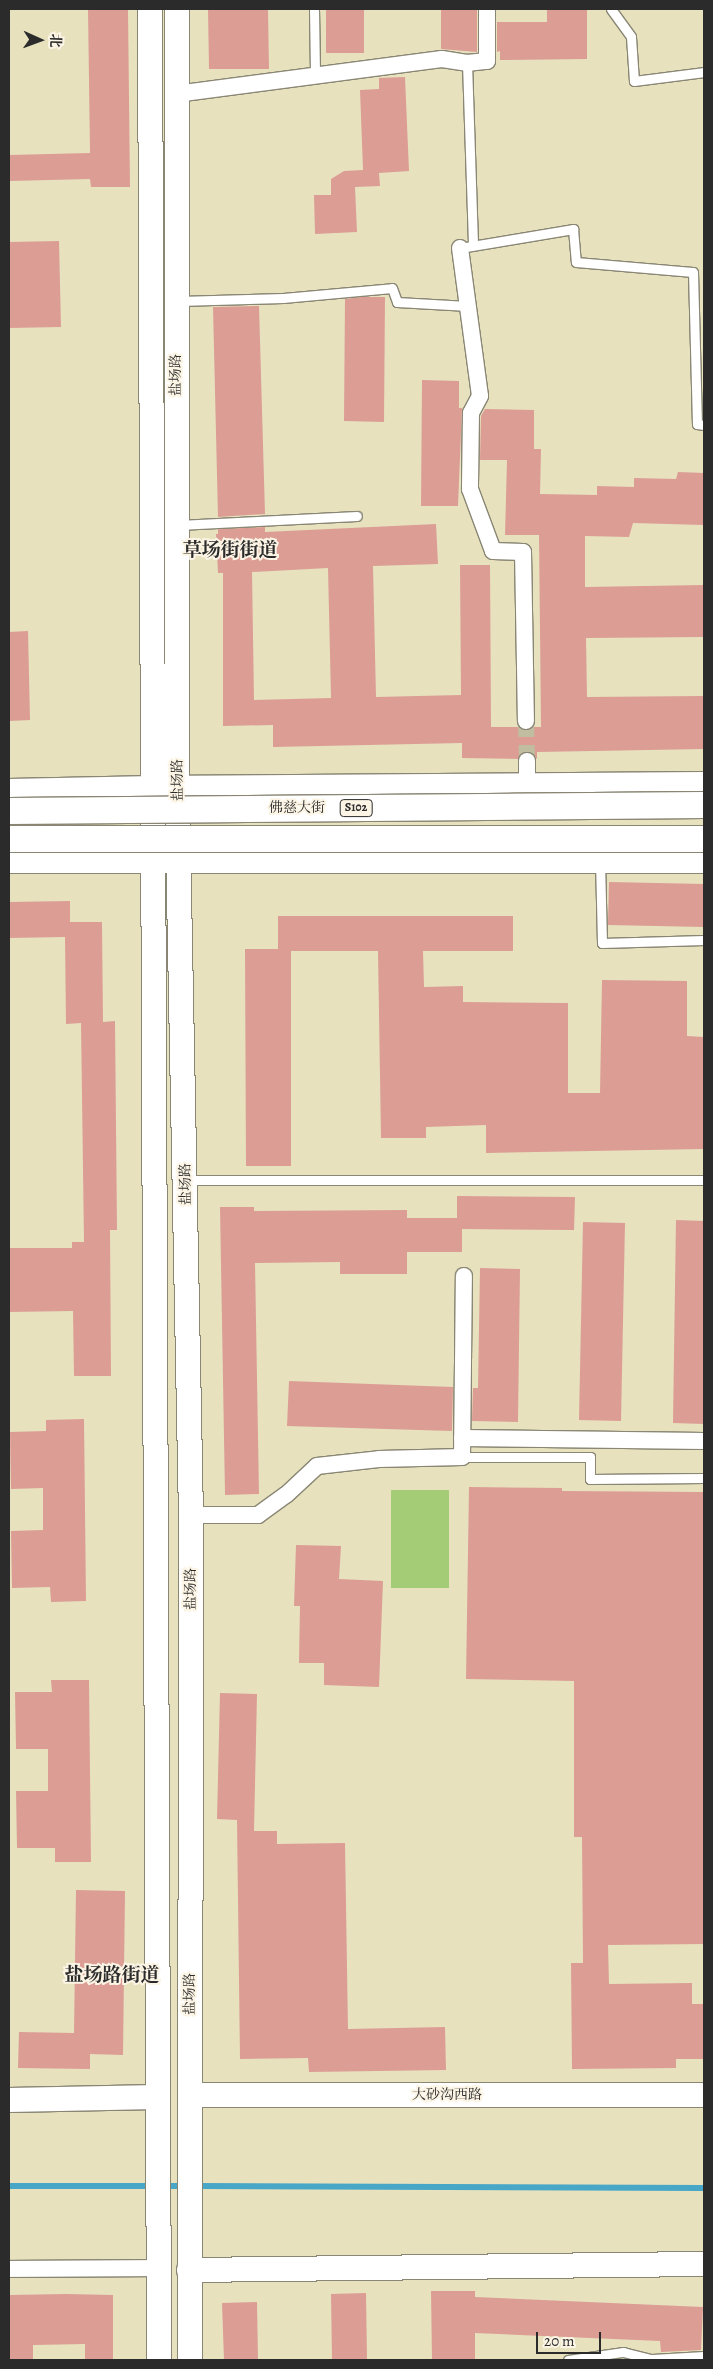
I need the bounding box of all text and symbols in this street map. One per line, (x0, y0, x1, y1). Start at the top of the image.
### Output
north arrow (15, 15, 65, 65)
text: 北 (46, 33, 65, 48)
street label: 盐场路 (168, 354, 184, 396)
district label: 草场街街道 (183, 540, 277, 562)
street label: 盐场路 (169, 759, 187, 801)
road number: S102 (338, 798, 374, 818)
street label: 佛慈大街 (269, 800, 325, 816)
street label: 盐场路 (177, 1163, 195, 1205)
street label: 盐场路 (183, 1568, 199, 1610)
district label: 盐场路街道 (65, 1965, 159, 1987)
street label: 盐场路 (182, 1973, 198, 2015)
street label: 大砂沟西路 (412, 2087, 482, 2103)
scale bar (538, 2322, 603, 2354)
text: 20 m (544, 2331, 575, 2351)

